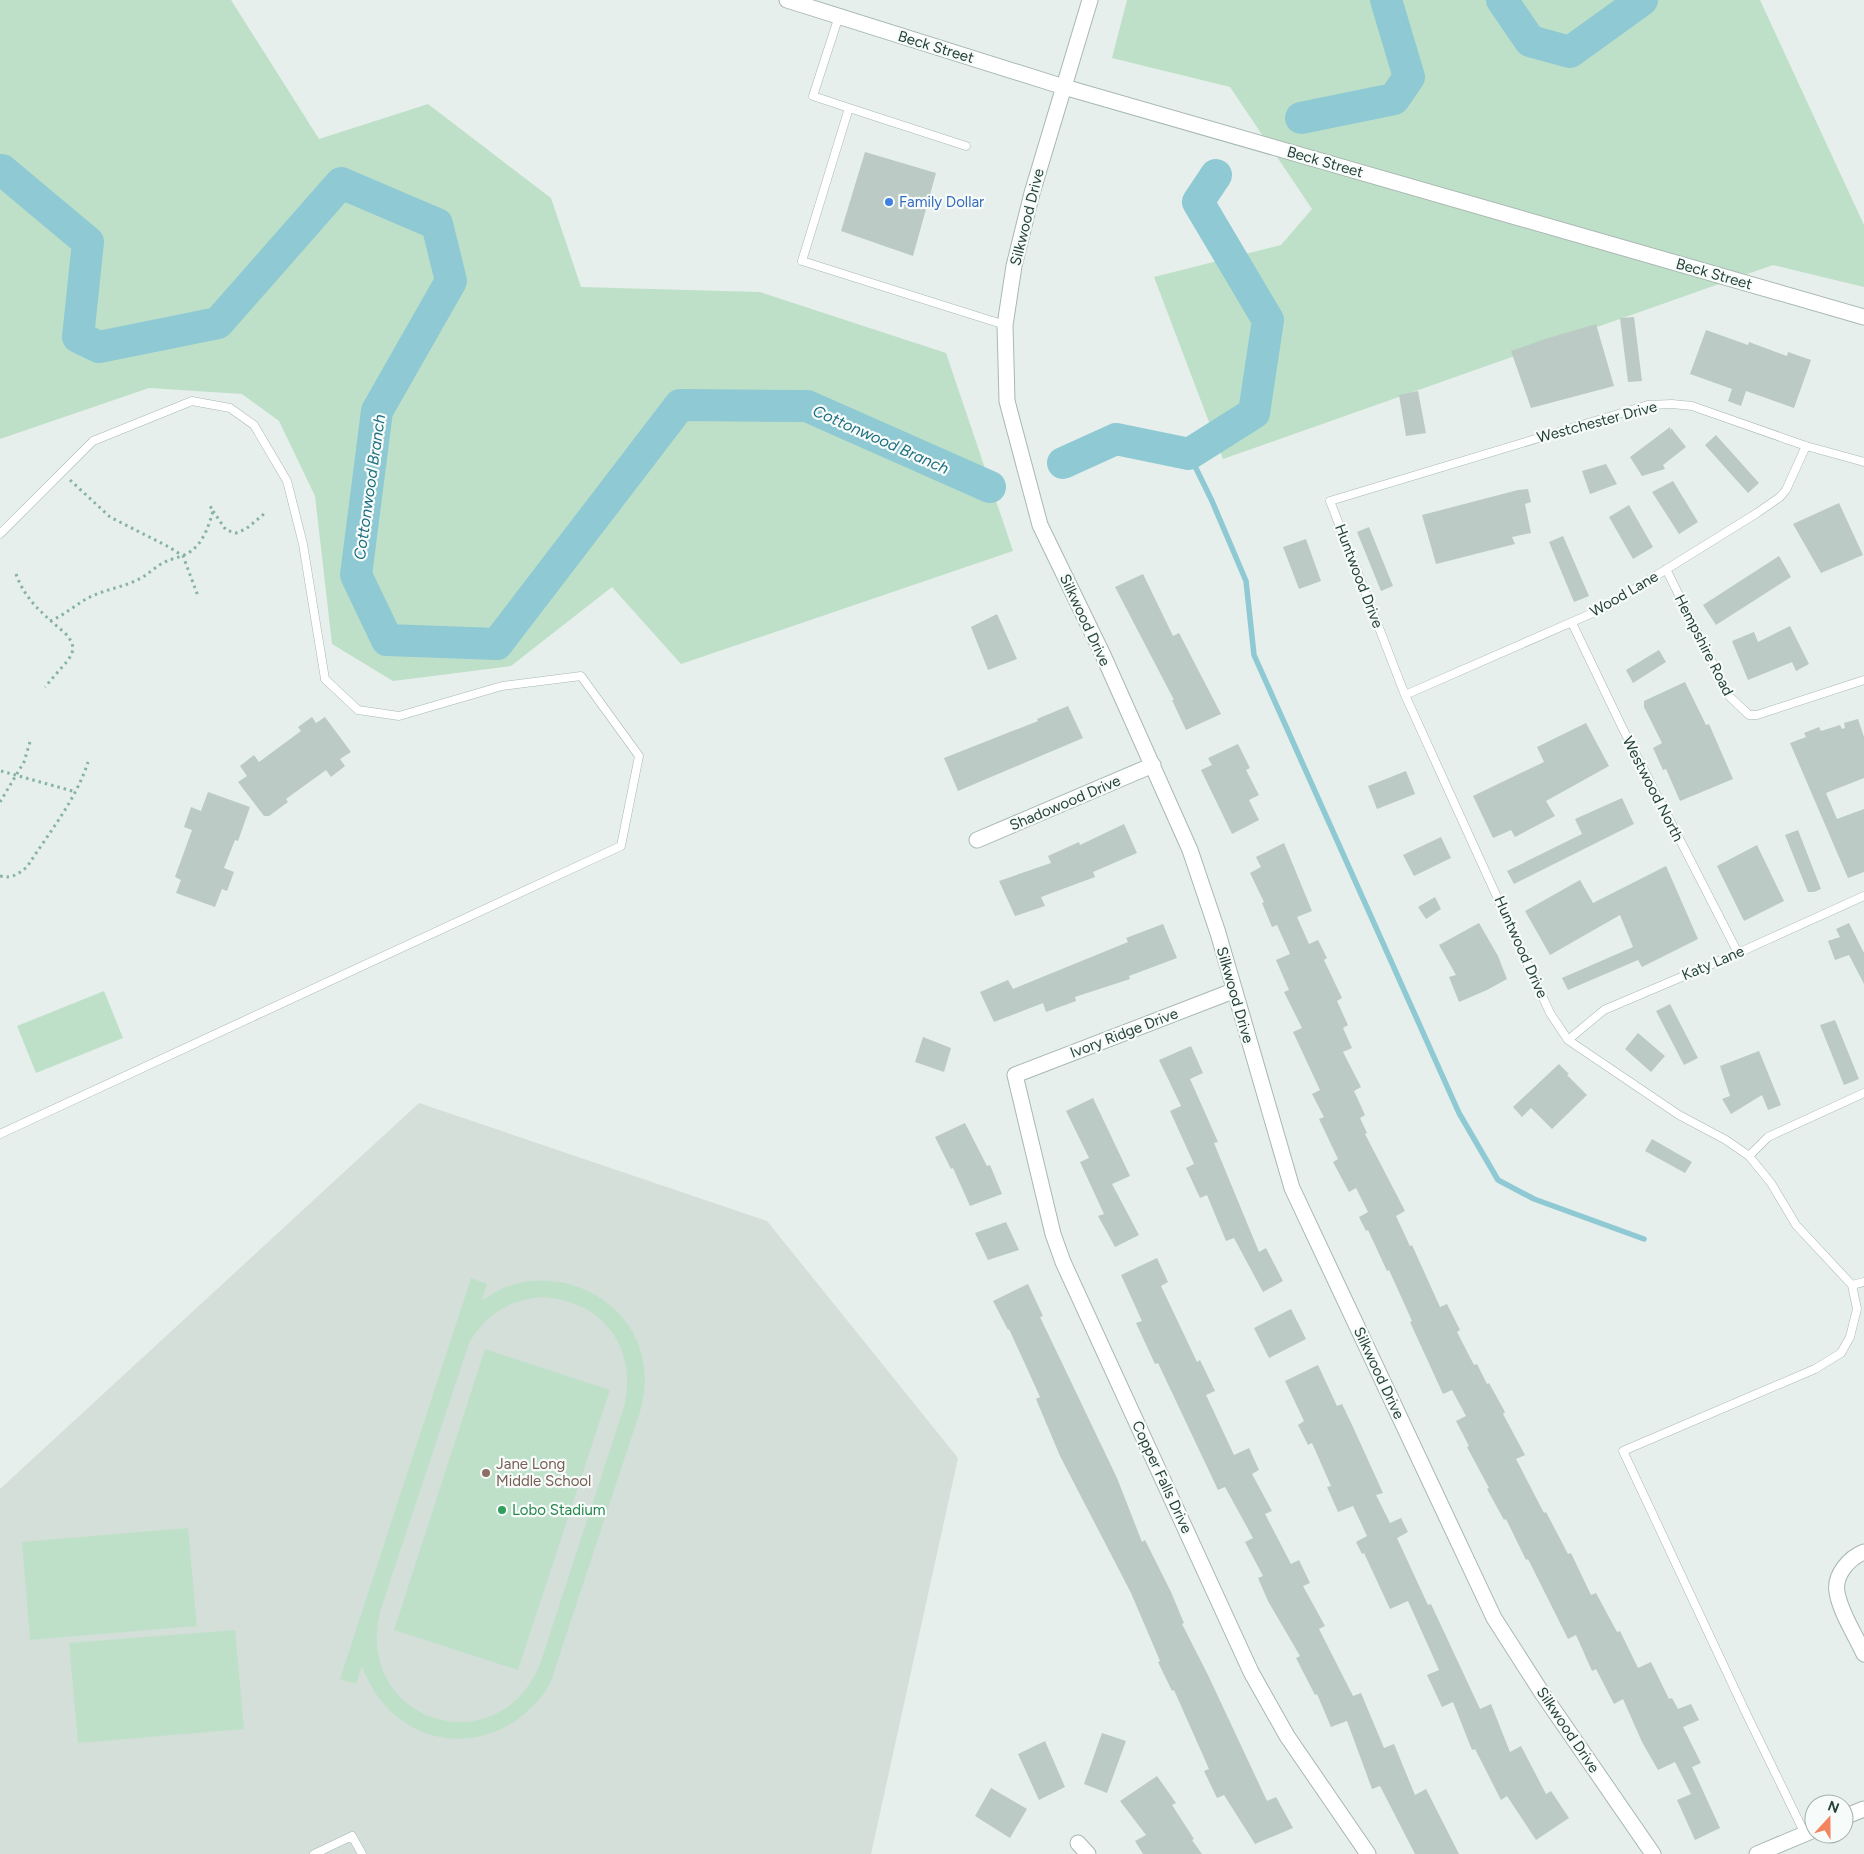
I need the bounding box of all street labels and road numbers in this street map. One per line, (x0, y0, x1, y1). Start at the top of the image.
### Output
street label: Beck Street (896, 27, 976, 67)
street label: Beck Street (1285, 143, 1366, 182)
street label: Silkwood Drive (1006, 167, 1048, 267)
street label: Beck Street (1674, 255, 1755, 294)
street label: Westchester Drive (1535, 397, 1659, 447)
street label: Huntwood Drive (1331, 522, 1387, 630)
street label: Wood Lane (1587, 567, 1661, 621)
street label: Silkwood Drive (1056, 571, 1114, 669)
street label: Hempshire Road (1671, 591, 1737, 699)
street label: Westwood North (1619, 733, 1687, 845)
street label: Shadowood Drive (1007, 772, 1123, 834)
street label: Huntwood Drive (1490, 893, 1552, 1001)
street label: Katy Lane (1679, 942, 1747, 984)
street label: Silkwood Drive (1213, 945, 1257, 1045)
street label: Ivory Ridge Drive (1068, 1004, 1180, 1062)
street label: Silkwood Drive (1350, 1324, 1408, 1422)
street label: Copper Falls Drive (1128, 1418, 1196, 1536)
street label: Silkwood Drive (1533, 1684, 1603, 1776)

